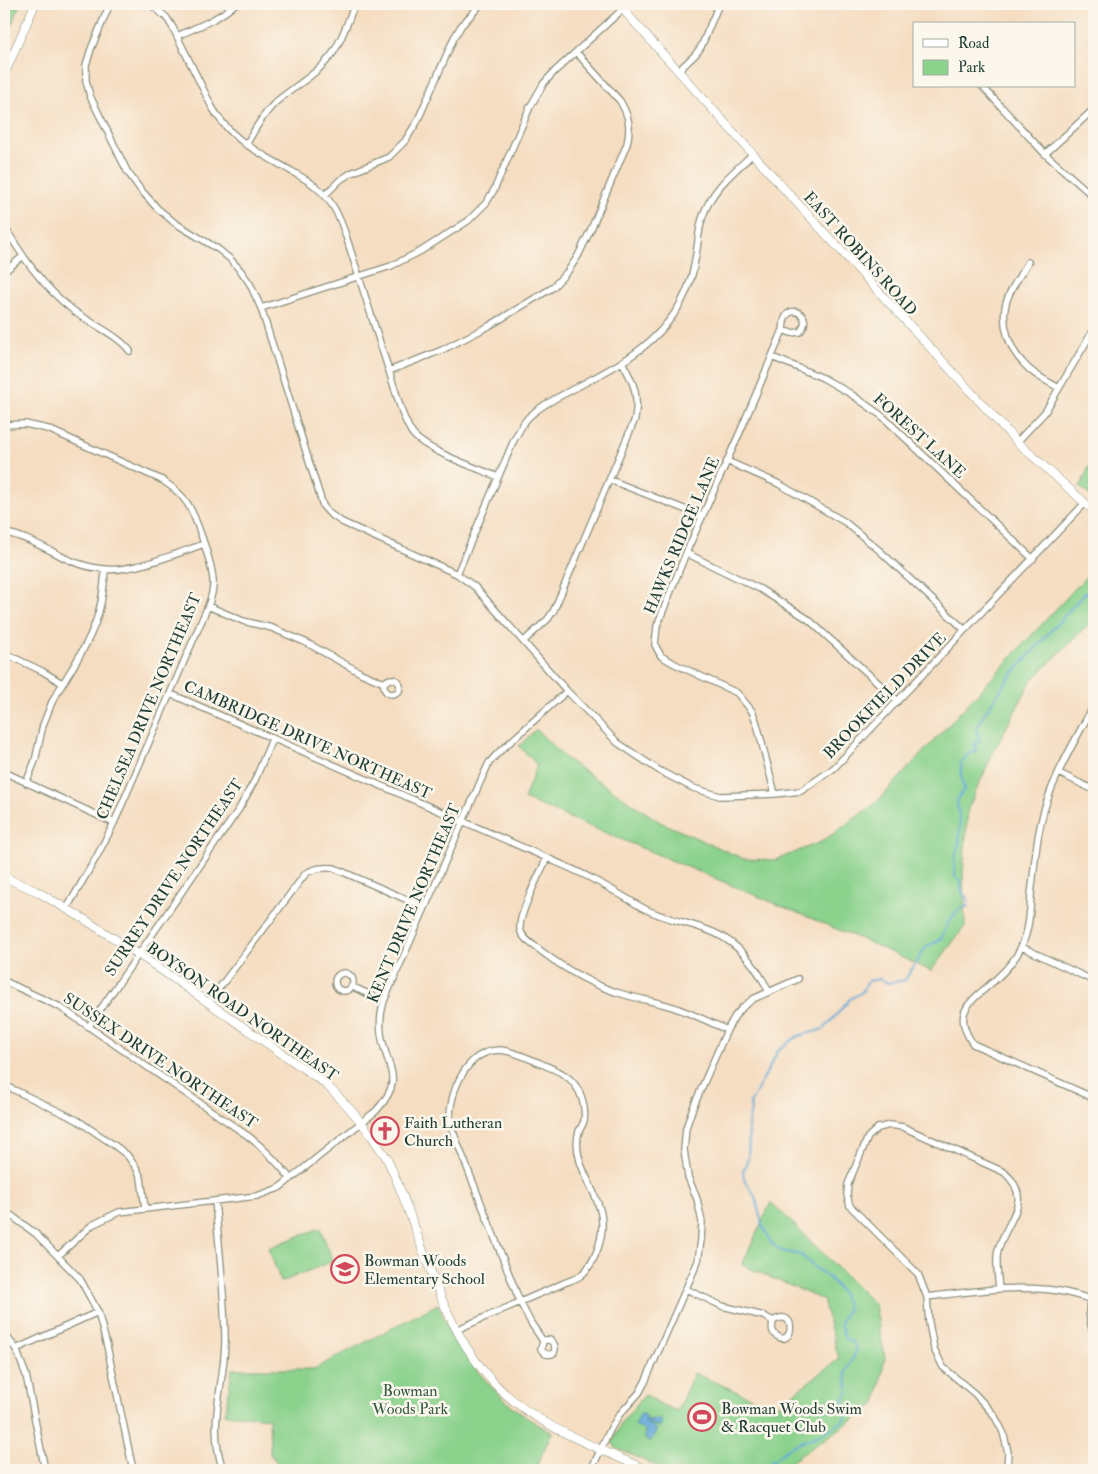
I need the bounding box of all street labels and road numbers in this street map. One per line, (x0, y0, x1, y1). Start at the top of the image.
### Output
street label: EAST ROBINS ROAD (799, 187, 921, 320)
street label: FOREST LANE (869, 389, 970, 483)
street label: HAWKS RIDGE LANE (640, 454, 724, 617)
street label: CHELSEA DRIVE NORTHEAST (92, 590, 206, 823)
street label: BROOKFIELD DRIVE (819, 628, 950, 763)
street label: CAMBRIDGE DRIVE NORTHEAST (180, 676, 435, 804)
street label: SURREY DRIVE NORTHEAST (100, 775, 247, 980)
street label: KENT DRIVE NORTHEAST (363, 800, 465, 1006)
street label: BOYSON ROAD NORTHEAST (143, 938, 342, 1086)
street label: SUSSEX DRIVE NORTHEAST (60, 988, 261, 1133)

